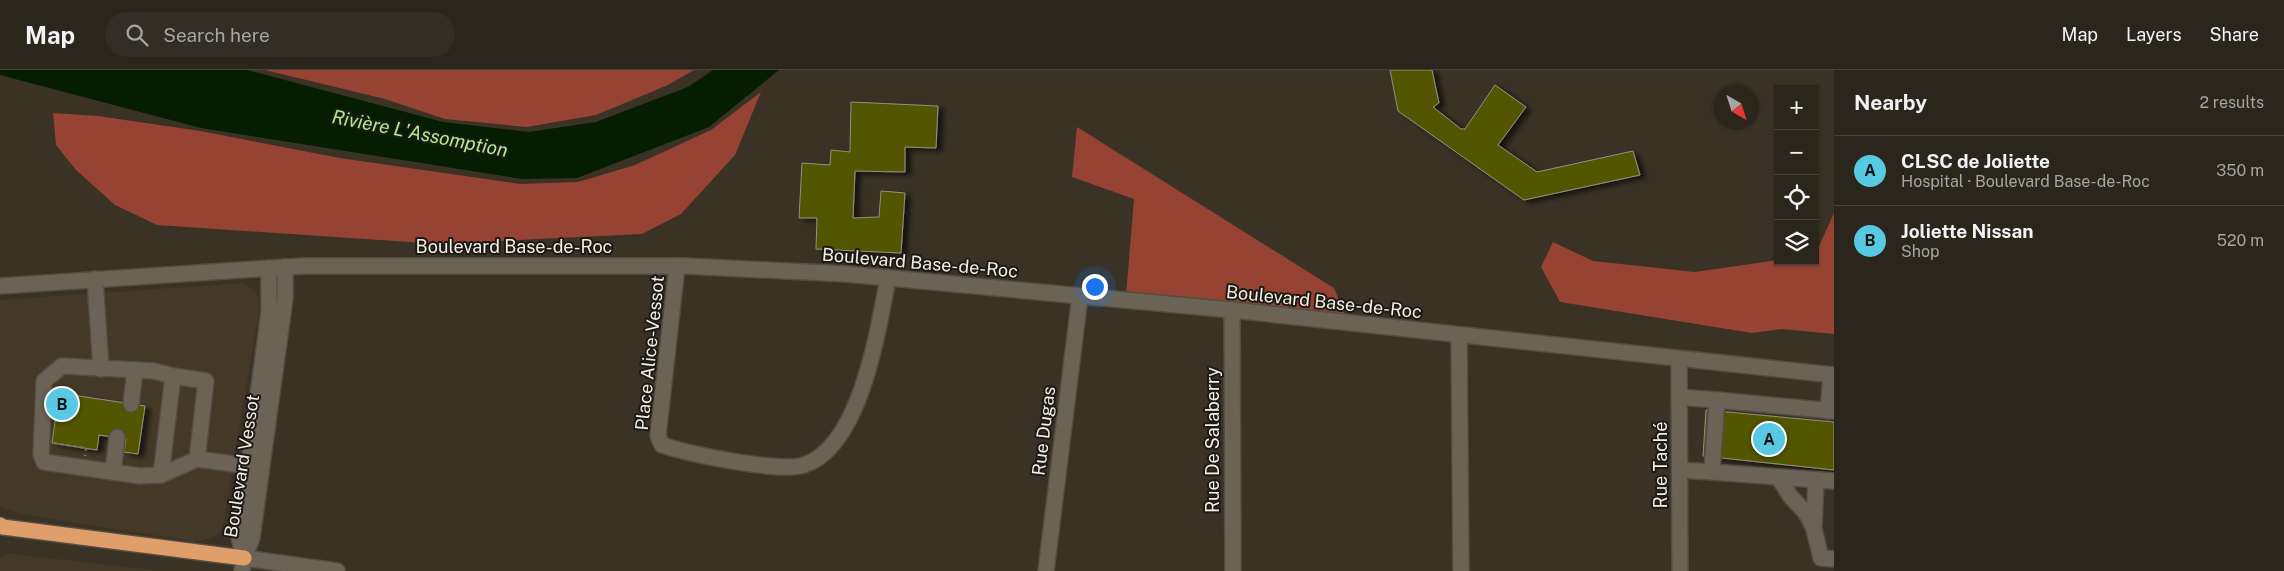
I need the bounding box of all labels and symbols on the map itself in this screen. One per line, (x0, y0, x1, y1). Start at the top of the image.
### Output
north arrow (1714, 85, 1759, 130)
water label: Rivière L'Assomption (330, 105, 510, 161)
street label: Boulevard Base-de-Roc (416, 236, 612, 257)
street label: Boulevard Base-de-Roc (821, 243, 1019, 282)
your location (1082, 274, 1108, 300)
street label: Place Alice-Vessot (631, 275, 668, 431)
street label: Boulevard Base-de-Roc (1225, 281, 1423, 322)
street label: Rue De Salaberry (1202, 367, 1223, 513)
pin: B (46, 385, 78, 423)
street label: Rue Dugas (1028, 385, 1059, 477)
street label: Boulevard Vessot (220, 393, 263, 539)
pin: A (1753, 420, 1785, 458)
street label: Rue Taché (1650, 422, 1671, 508)

